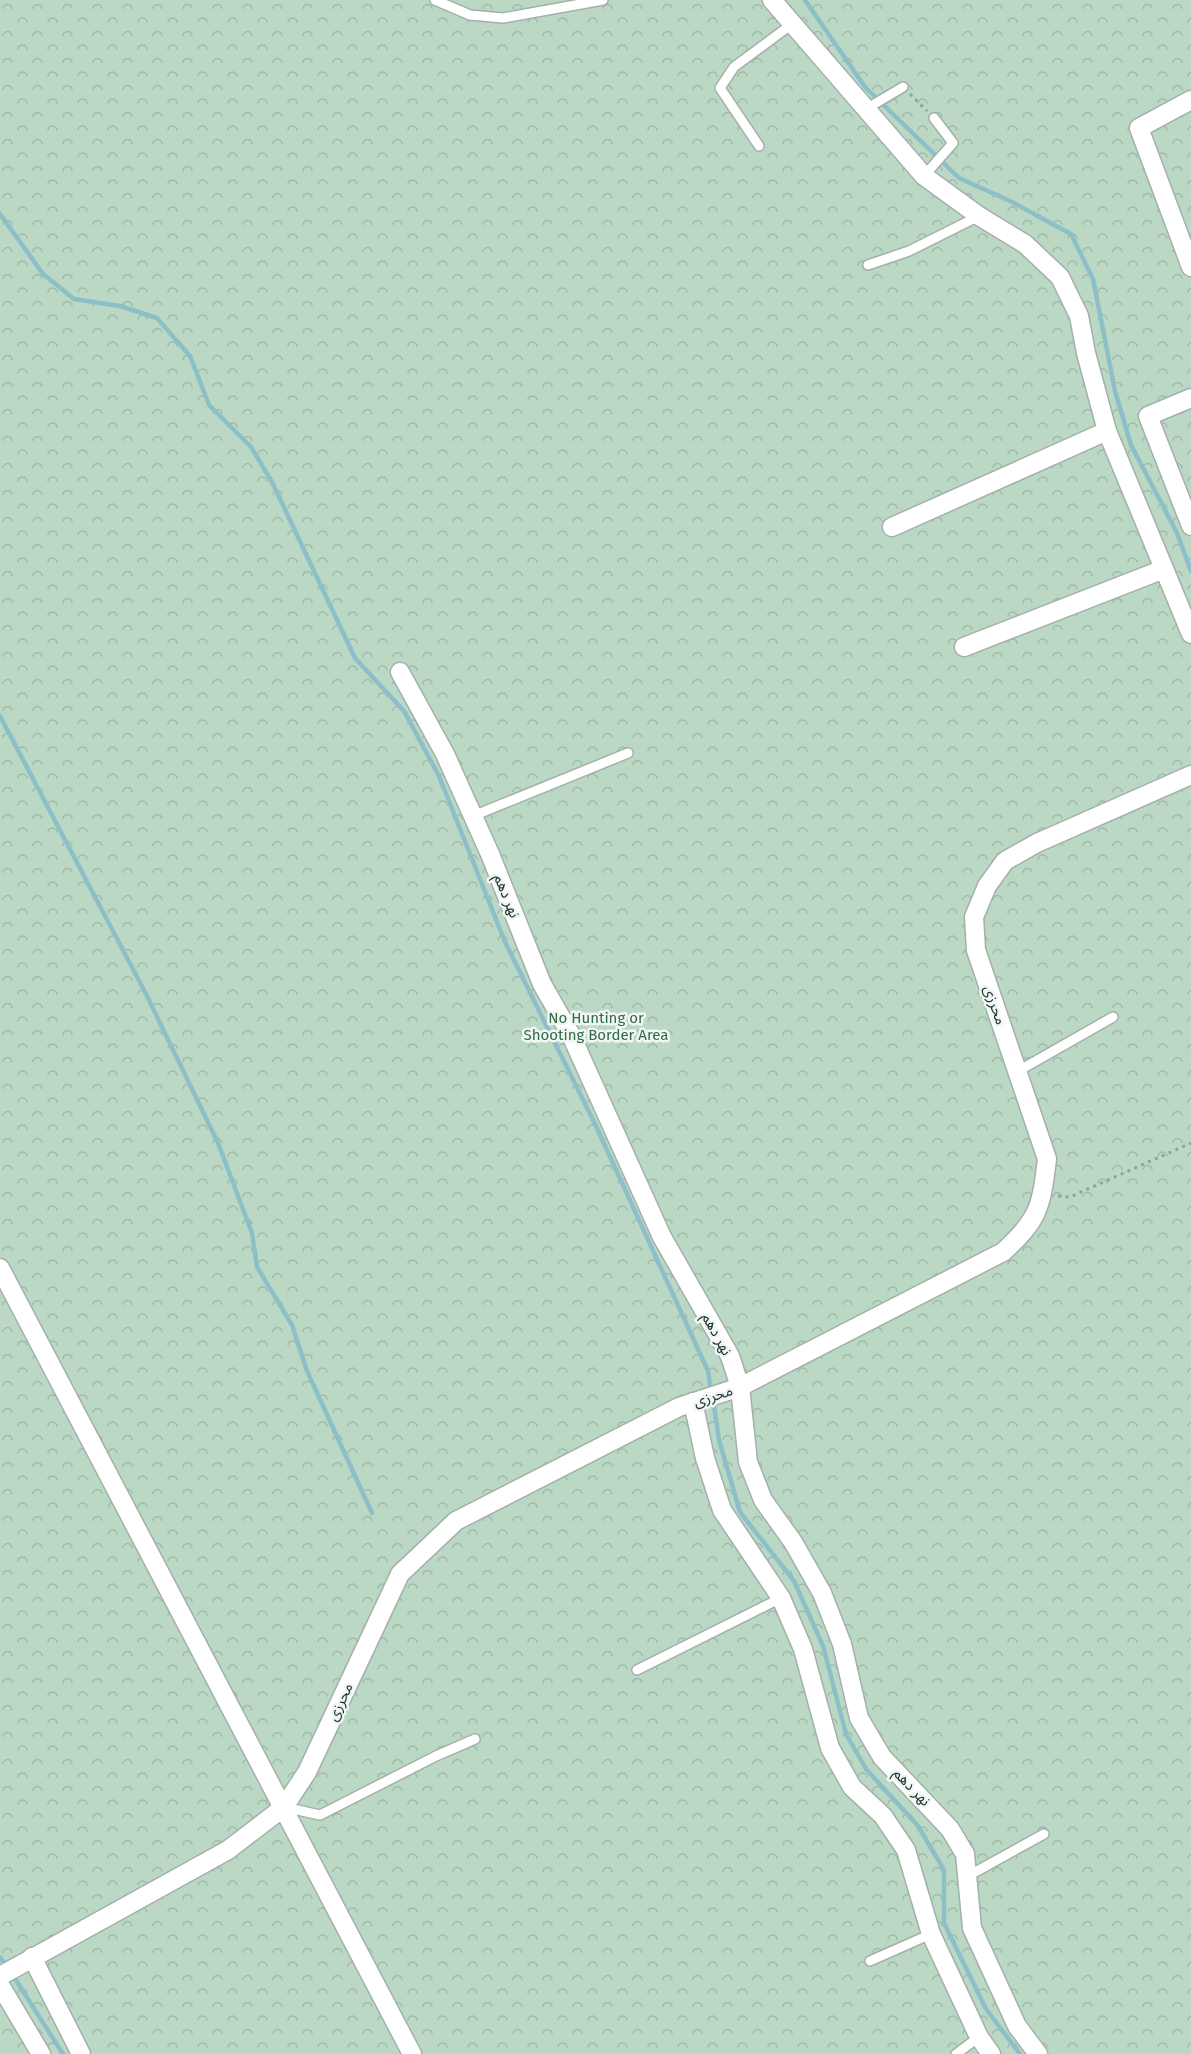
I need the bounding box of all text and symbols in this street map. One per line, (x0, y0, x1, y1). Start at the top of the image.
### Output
street label: نهر دهم (488, 871, 524, 921)
street label: محرزی (980, 983, 1010, 1027)
park label: No Hunting or Shooting Border Area (524, 1009, 668, 1044)
street label: نهر دهم (696, 1310, 736, 1359)
street label: محرزی (691, 1381, 735, 1411)
street label: محرزی (323, 1680, 357, 1724)
street label: نهر دهم (888, 1764, 934, 1811)

